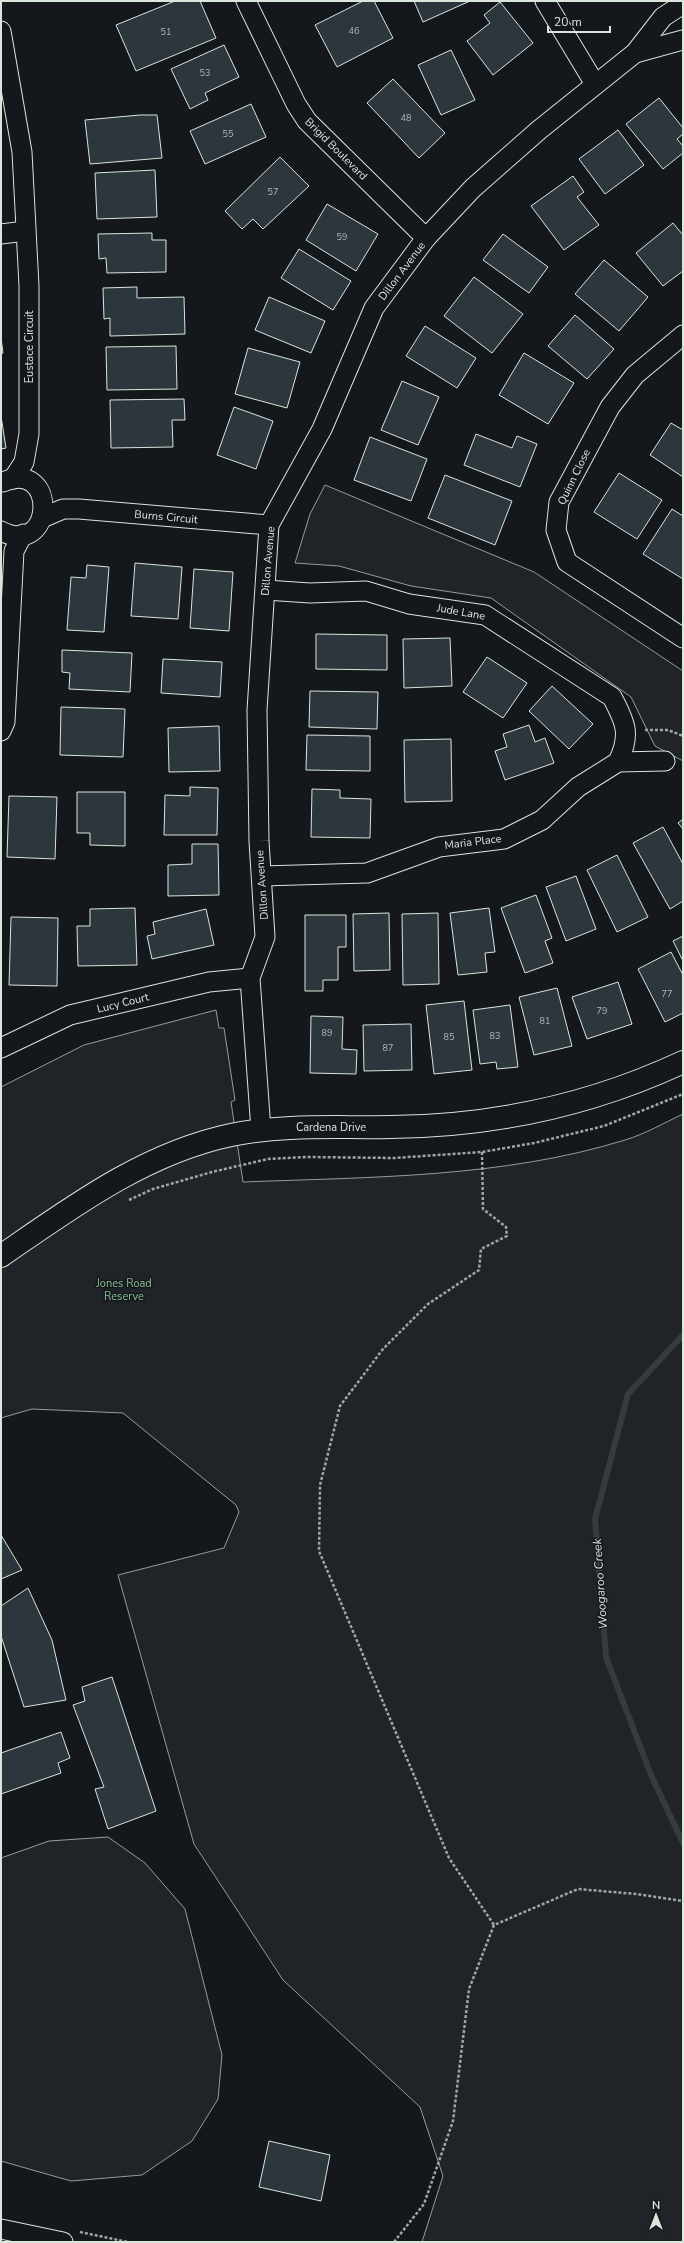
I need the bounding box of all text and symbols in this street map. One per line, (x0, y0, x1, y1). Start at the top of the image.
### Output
scale bar (548, 8, 610, 34)
text: 20 m (554, 14, 582, 30)
house number: 46 (349, 25, 359, 37)
house number: 51 (161, 26, 171, 38)
house number: 53 (200, 67, 210, 79)
house number: 48 (401, 112, 411, 124)
street label: Brigid Boulevard (302, 115, 370, 183)
house number: 55 (223, 128, 233, 140)
house number: 57 (268, 186, 278, 198)
house number: 59 (337, 231, 347, 243)
street label: Dillon Avenue (375, 239, 429, 303)
street label: Eustace Circuit (22, 311, 37, 383)
street label: Quinn Close (554, 446, 594, 507)
street label: Burns Circuit (134, 507, 198, 527)
street label: Dillon Avenue (257, 525, 279, 596)
street label: Jude Lane (435, 600, 486, 624)
street label: Maria Place (444, 831, 502, 853)
street label: Dillon Avenue (252, 850, 272, 920)
house number: 77 (662, 988, 672, 1000)
street label: Lucy Court (95, 989, 151, 1017)
house number: 79 (597, 1005, 607, 1017)
house number: 81 (540, 1015, 550, 1027)
house number: 89 (322, 1027, 332, 1039)
house number: 83 (490, 1030, 500, 1042)
house number: 85 (444, 1031, 454, 1043)
house number: 87 (383, 1042, 393, 1054)
street label: Cardena Drive (296, 1120, 366, 1135)
park label: Jones Road Reserve (95, 1276, 152, 1304)
water label: Woogaroo Creek (589, 1537, 611, 1630)
north arrow (636, 2195, 676, 2235)
text: N (652, 2198, 660, 2213)

